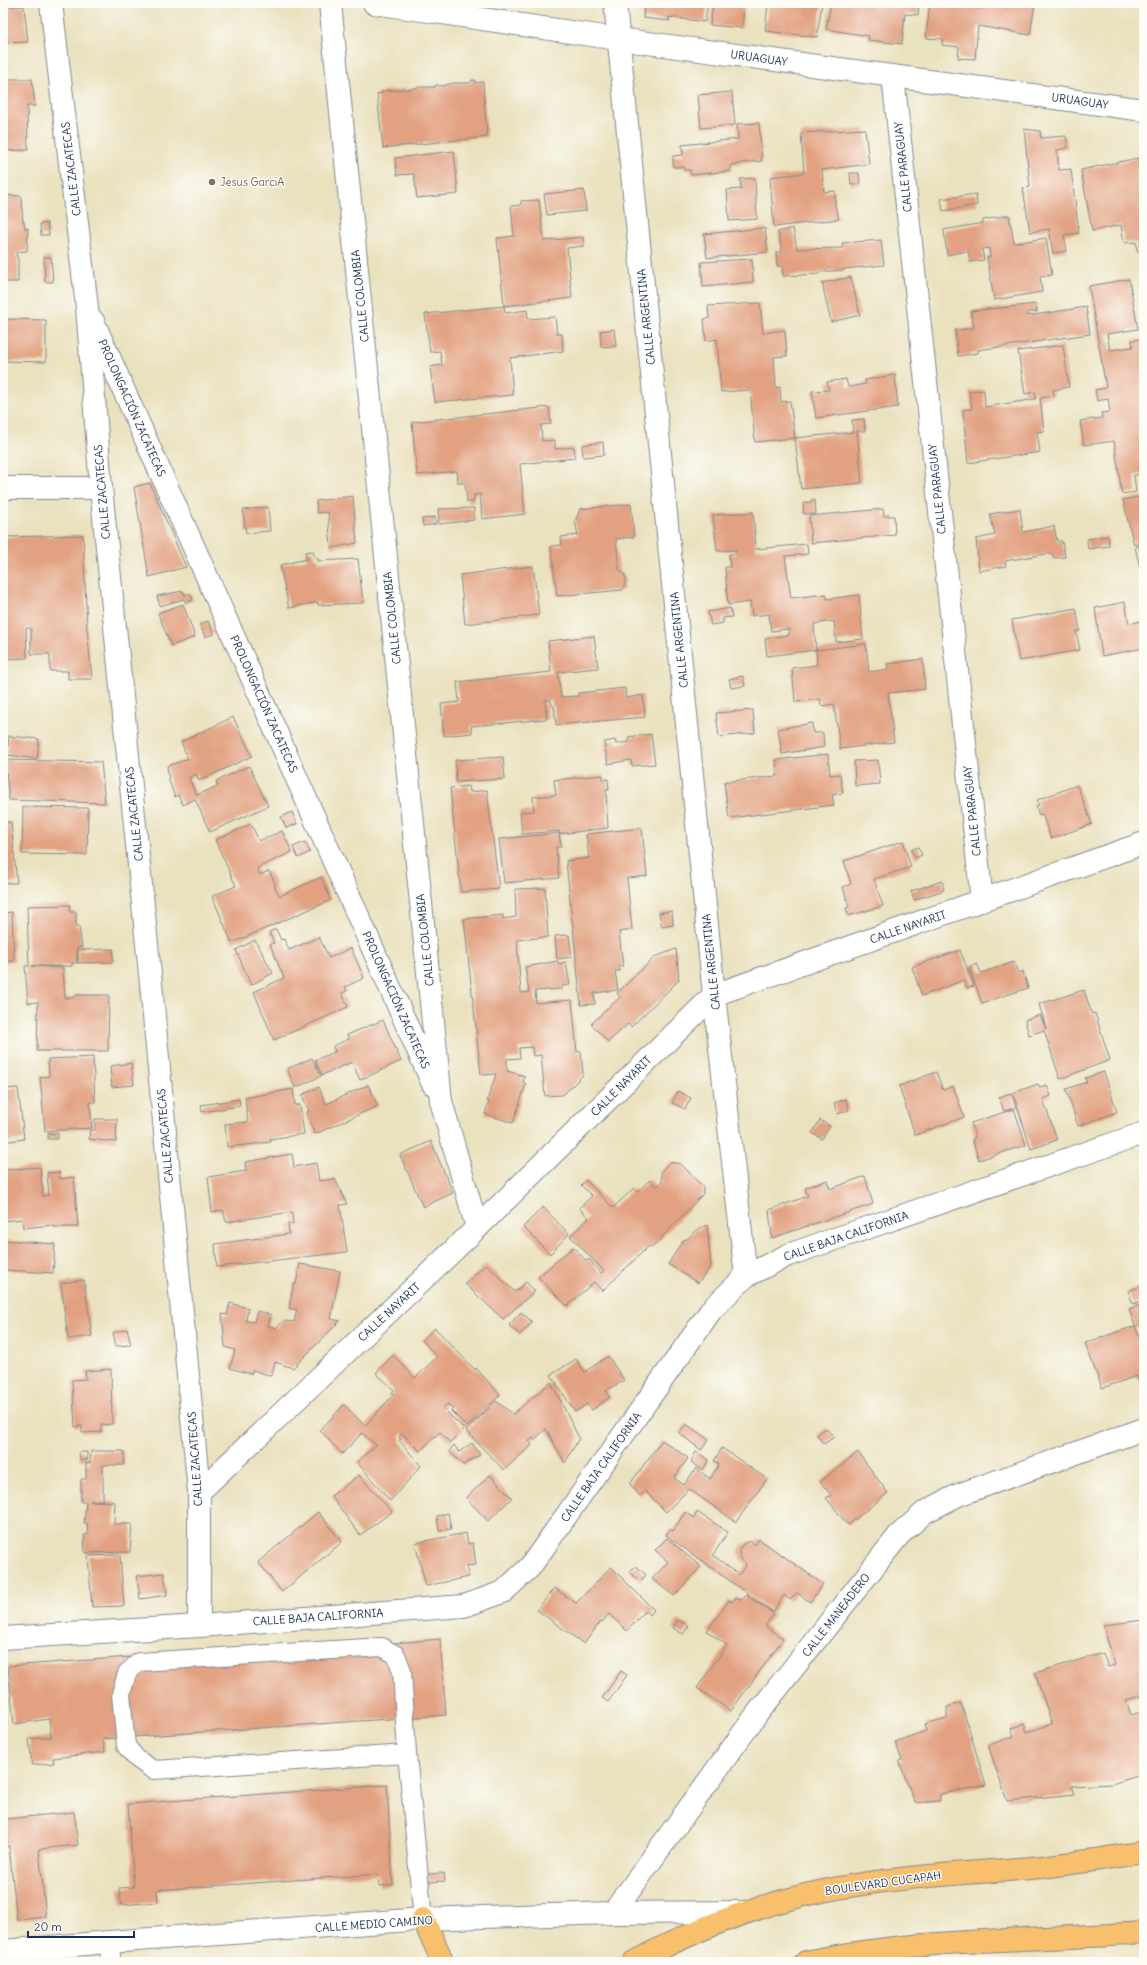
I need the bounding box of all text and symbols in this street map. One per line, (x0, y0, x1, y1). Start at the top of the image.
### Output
street label: URUAGUAY (730, 47, 788, 69)
street label: URUAGUAY (1051, 90, 1109, 112)
street label: CALLE ZACATECAS (58, 121, 84, 217)
street label: CALLE PARAGUAY (891, 121, 915, 213)
place label: Jesus GarciA (220, 175, 284, 189)
marker: Jesus GarciA (207, 177, 217, 187)
street label: CALLE COLOMBIA (348, 249, 372, 343)
street label: CALLE ARGENTINA (634, 268, 658, 366)
street label: PROLONGACIÓN ZACATECAS (95, 337, 170, 479)
street label: CALLE PARAGUAY (925, 443, 949, 535)
street label: CALLE ZACATECAS (91, 444, 113, 540)
street label: CALLE COLOMBIA (380, 571, 404, 665)
street label: CALLE ARGENTINA (667, 591, 691, 689)
street label: PROLONGACIÓN ZACATECAS (227, 633, 302, 775)
street label: CALLE PARAGUAY (960, 765, 984, 857)
street label: CALLE ZACATECAS (122, 766, 146, 862)
street label: CALLE COLOMBIA (413, 893, 437, 987)
street label: CALLE NAYARIT (868, 907, 948, 947)
street label: CALLE ARGENTINA (699, 913, 723, 1011)
street label: PROLONGACIÓN ZACATECAS (359, 929, 434, 1071)
street label: CALLE NAYARIT (588, 1053, 654, 1119)
street label: CALLE ZACATECAS (154, 1088, 176, 1184)
street label: CALLE BAJA CALIFORNIA (782, 1208, 910, 1264)
street label: CALLE NAYARIT (355, 1279, 423, 1344)
street label: CALLE BAJA CALIFORNIA (558, 1409, 644, 1525)
street label: CALLE ZACATECAS (185, 1411, 205, 1507)
street label: CALLE MANEADERO (799, 1570, 873, 1660)
street label: CALLE BAJA CALIFORNIA (252, 1605, 384, 1629)
street label: BOULEVARD CUCAPAH (824, 1868, 942, 1898)
scale bar (28, 1913, 134, 1939)
street label: CALLE MEDIO CAMINO (315, 1913, 433, 1935)
text: 20 m (34, 1919, 62, 1934)

